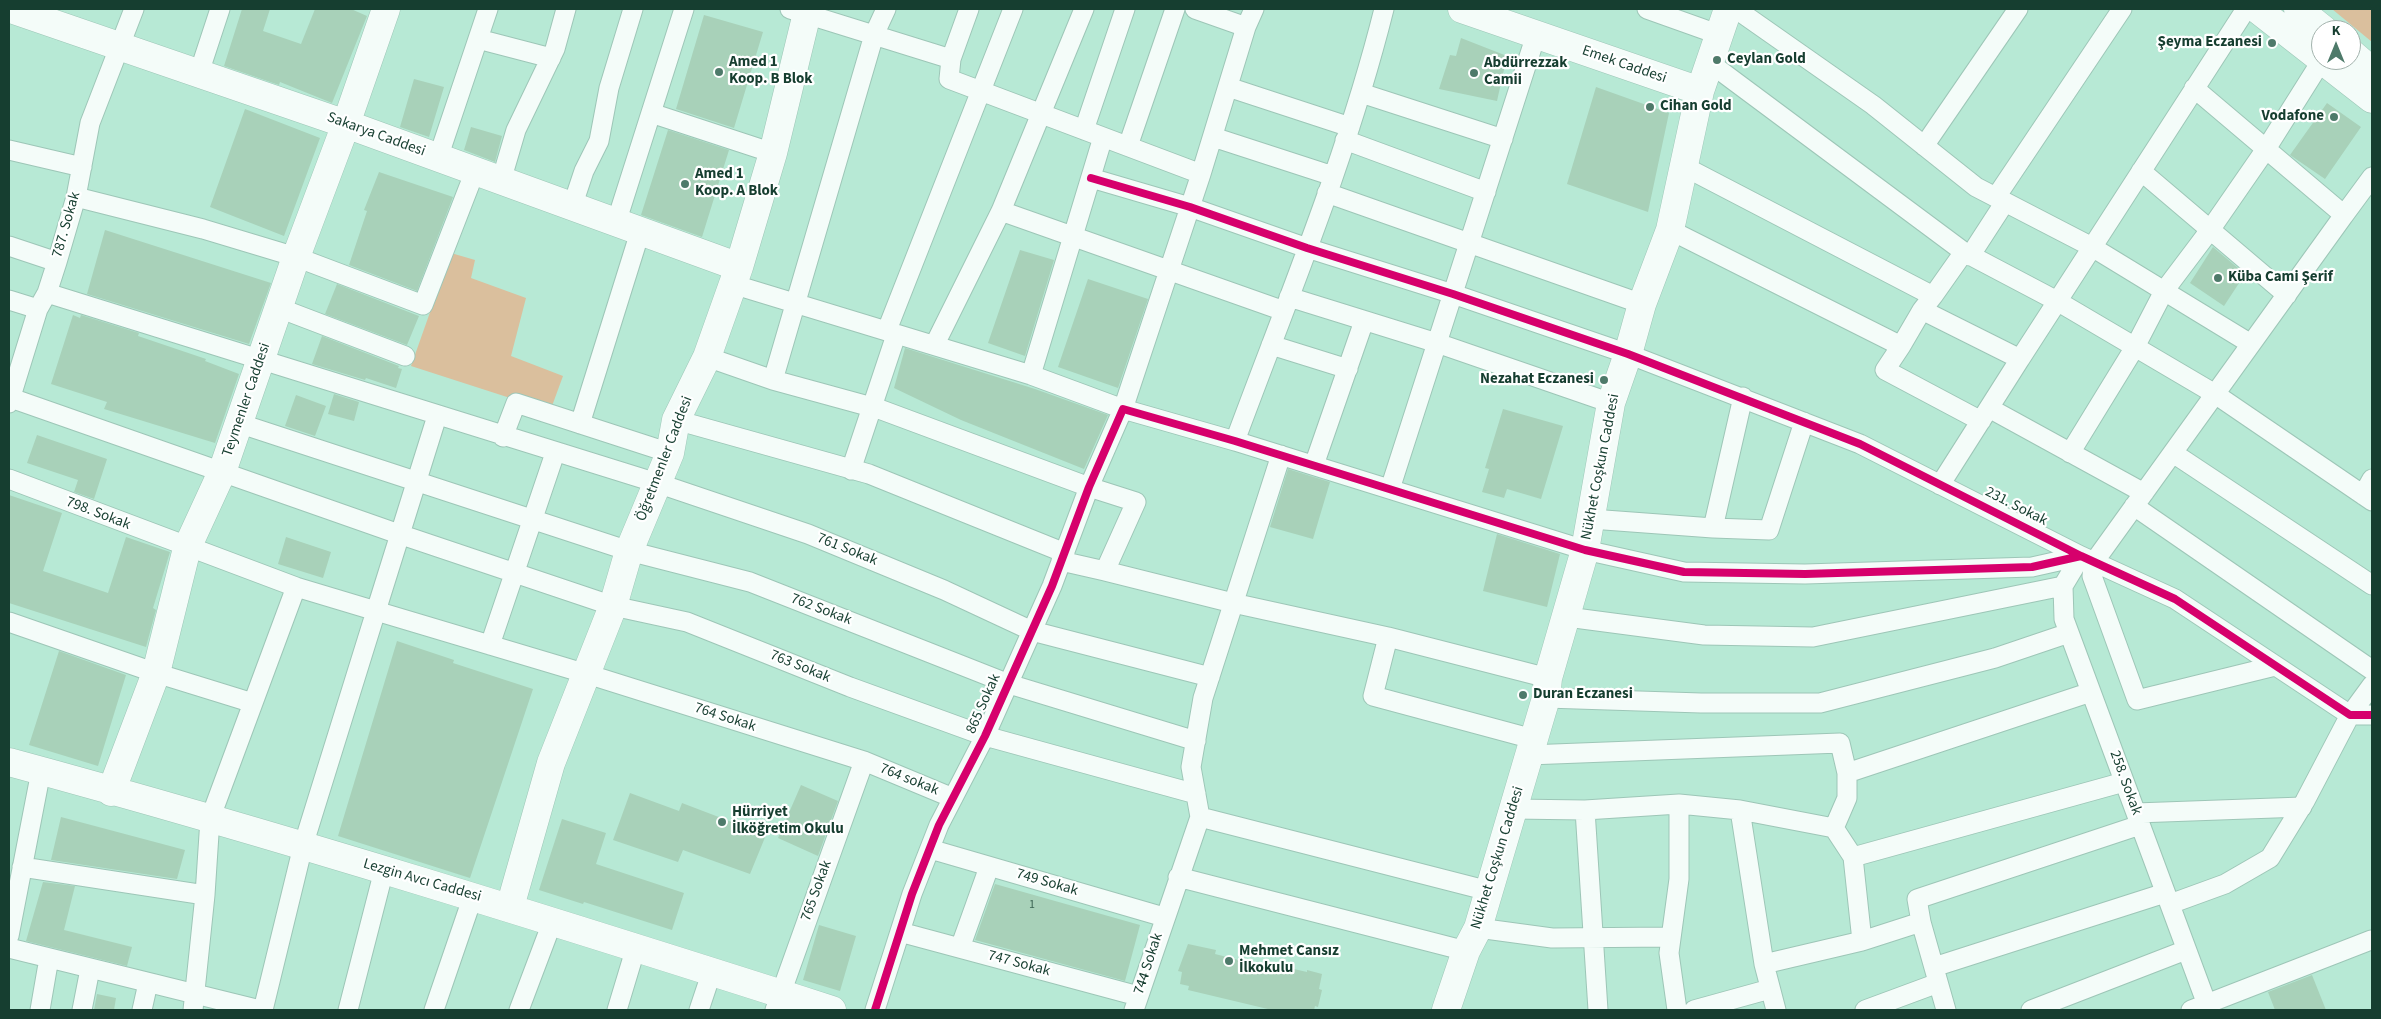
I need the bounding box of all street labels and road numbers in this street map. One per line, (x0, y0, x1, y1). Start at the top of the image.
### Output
street label: Emek Caddesi (1579, 42, 1669, 88)
street label: Sakarya Caddesi (324, 109, 428, 161)
street label: 787. Sokak (49, 190, 85, 260)
street label: Teymenler Caddesi (219, 341, 275, 459)
street label: Nükhet Coşkun Caddesi (1578, 392, 1624, 542)
street label: Öğretmenler Caddesi (633, 394, 697, 524)
street label: 231. Sokak (1982, 484, 2050, 530)
street label: 798. Sokak (63, 494, 133, 534)
street label: 761 Sokak (814, 530, 880, 570)
street label: 762 Sokak (788, 590, 854, 630)
street label: 763 Sokak (767, 647, 833, 687)
street label: 865 Sokak (963, 671, 1005, 737)
street label: 764 Sokak (692, 700, 758, 736)
street label: 258. Sokak (2105, 748, 2145, 818)
street label: 764 sokak (877, 760, 941, 800)
street label: Nükhet Coşkun Caddesi (1468, 784, 1528, 932)
street label: Lezgin Avcı Caddesi (361, 856, 483, 906)
street label: 765 Sokak (798, 858, 836, 924)
street label: 749 Sokak (1014, 866, 1080, 900)
street label: 744 Sokak (1131, 931, 1167, 997)
street label: 747 Sokak (986, 947, 1052, 981)

